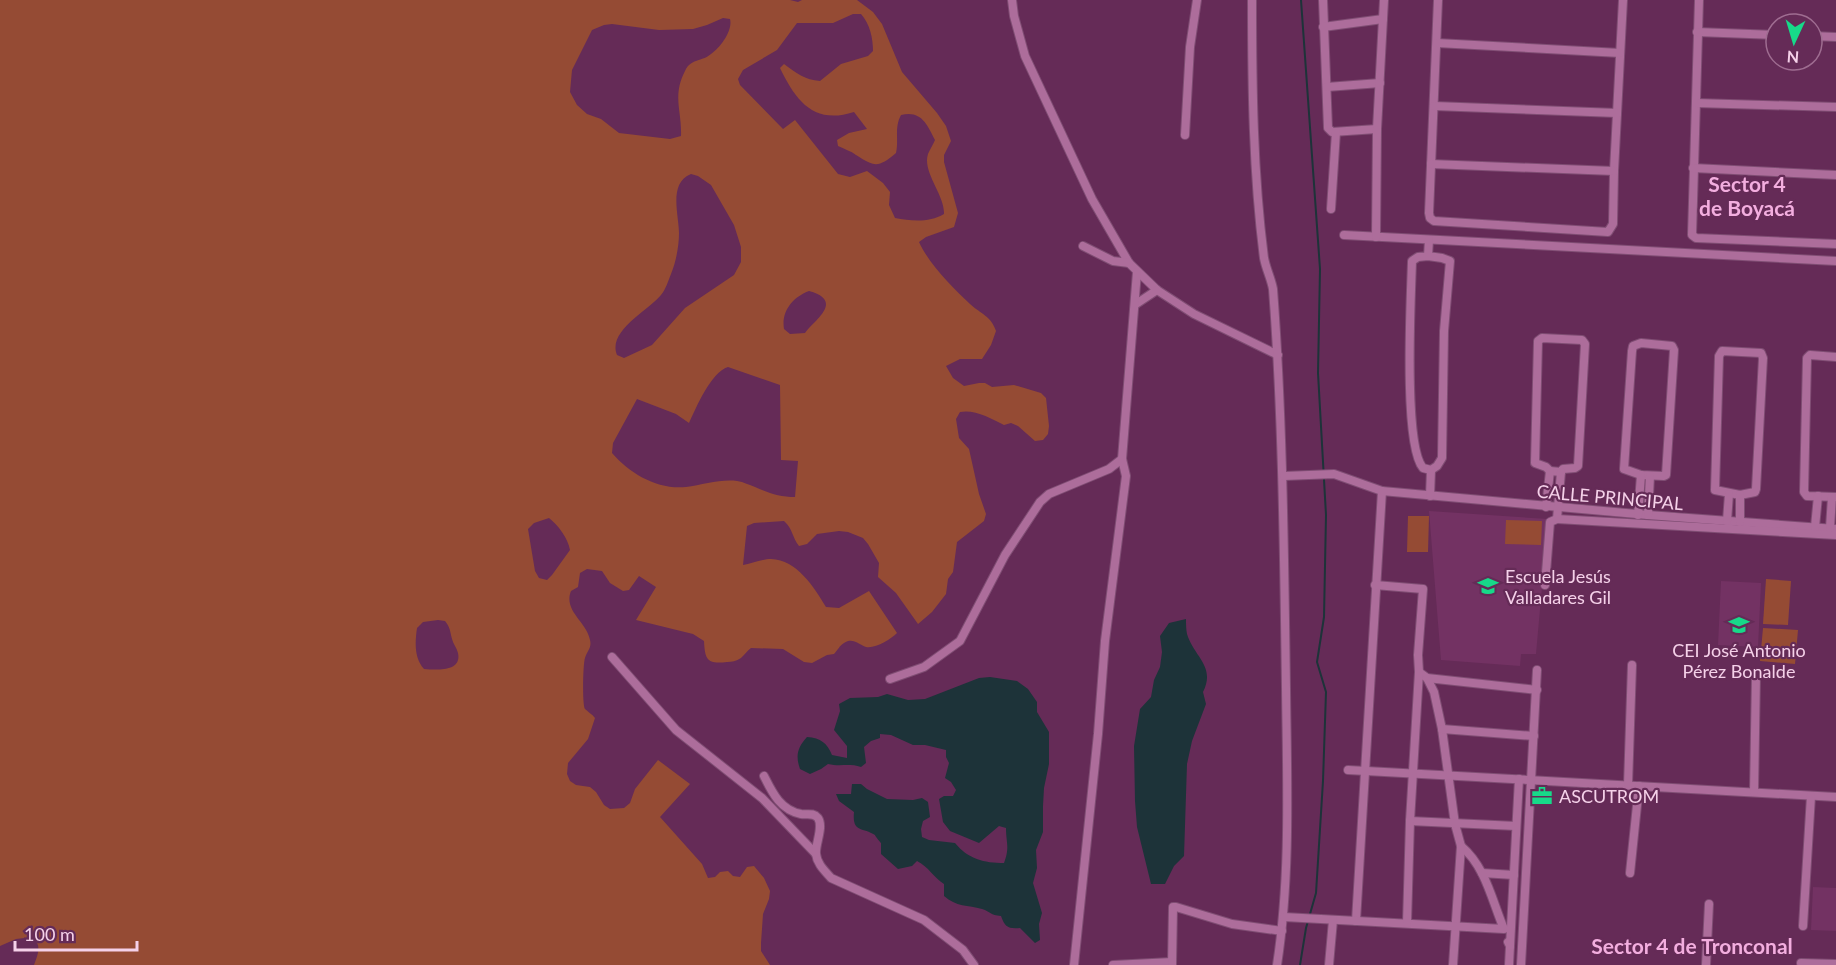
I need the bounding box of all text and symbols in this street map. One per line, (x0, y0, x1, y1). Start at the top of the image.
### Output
north arrow (1764, 12, 1824, 72)
text: N (1786, 48, 1800, 67)
district label: Sector 4 de Boyacá (1699, 171, 1795, 220)
street label: CALLE PRINCIPAL (1536, 480, 1684, 514)
place label: Escuela Jesús Valladares Gil (1505, 565, 1611, 608)
school or university icon: Escuela Jesús Valladares Gil (1476, 574, 1500, 598)
school or university icon: CEI José Antonio Pérez Bonalde (1727, 613, 1751, 637)
place label: CEI José Antonio Pérez Bonalde (1672, 639, 1806, 682)
office icon: ASCUTROM (1530, 784, 1554, 808)
place label: ASCUTROM (1559, 785, 1659, 807)
scale bar (15, 914, 136, 952)
text: 100 m (24, 923, 75, 945)
district label: Sector 4 de Tronconal (1591, 933, 1793, 958)

